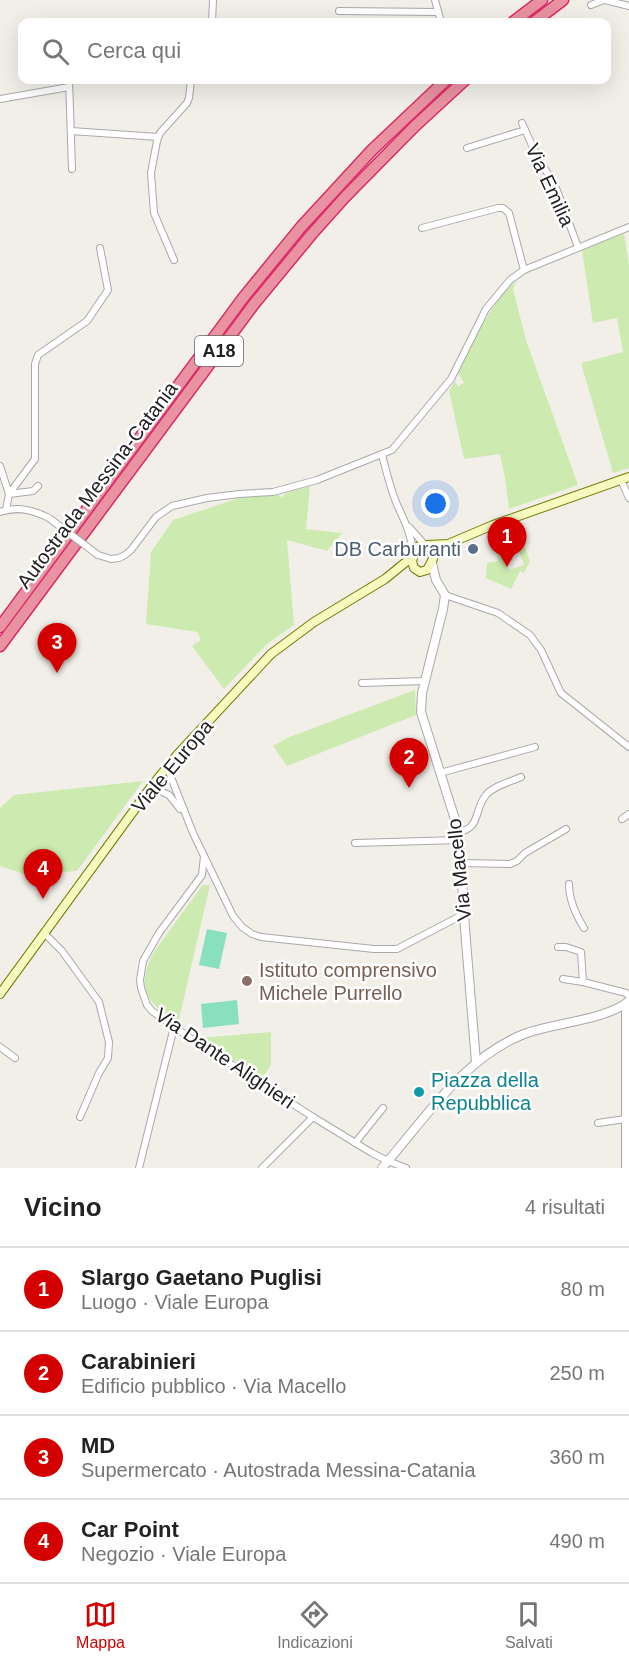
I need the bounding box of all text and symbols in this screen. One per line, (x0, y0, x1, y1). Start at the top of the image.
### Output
search box (18, 18, 611, 84)
icon: search (39, 35, 72, 68)
text: Cerca qui (87, 38, 181, 63)
street label: Via Emilia (521, 140, 579, 231)
road number: A18 (195, 336, 243, 366)
street label: Autostrada Messina-Catania (12, 377, 182, 592)
your location (421, 489, 450, 518)
pin: 1 (488, 518, 526, 567)
place label: DB Carburanti (334, 538, 461, 560)
marker: DB Carburanti (466, 542, 480, 556)
pin: 3 (38, 624, 76, 673)
street label: Viale Europa (127, 715, 218, 817)
pin: 2 (390, 738, 428, 788)
street label: Via Macello (443, 818, 475, 922)
pin: 4 (24, 850, 63, 899)
place label: Istituto comprensivo Michele Purrello (259, 959, 437, 1004)
marker: Istituto comprensivo Michele Purrello (240, 974, 254, 988)
street label: Via Dante Alighieri (151, 1003, 299, 1113)
place label: Piazza della Repubblica (431, 1069, 540, 1114)
marker: Piazza della Repubblica (412, 1085, 426, 1099)
text: Vicino (24, 1192, 102, 1222)
text: 4 risultati (525, 1196, 605, 1218)
text: Slargo Gaetano Puglisi (81, 1265, 322, 1290)
text: 1 (38, 1278, 49, 1300)
text: 80 m (561, 1278, 605, 1300)
text: Luogo · Viale Europa (81, 1291, 269, 1313)
text: Carabinieri (81, 1349, 196, 1374)
text: 2 (38, 1362, 49, 1384)
text: 250 m (549, 1362, 605, 1384)
text: Edificio pubblico · Via Macello (81, 1375, 346, 1397)
text: MD (81, 1433, 115, 1458)
text: 3 (38, 1446, 49, 1468)
text: 360 m (549, 1446, 605, 1468)
text: Supermercato · Autostrada Messina-Catania (81, 1459, 476, 1481)
text: Car Point (81, 1517, 179, 1542)
text: 4 (38, 1530, 49, 1552)
text: 490 m (549, 1530, 605, 1552)
text: Negozio · Viale Europa (81, 1543, 286, 1565)
tab: Mappa (76, 1598, 125, 1652)
tab: Indicazioni (277, 1598, 353, 1652)
tab: Salvati (505, 1598, 553, 1652)

